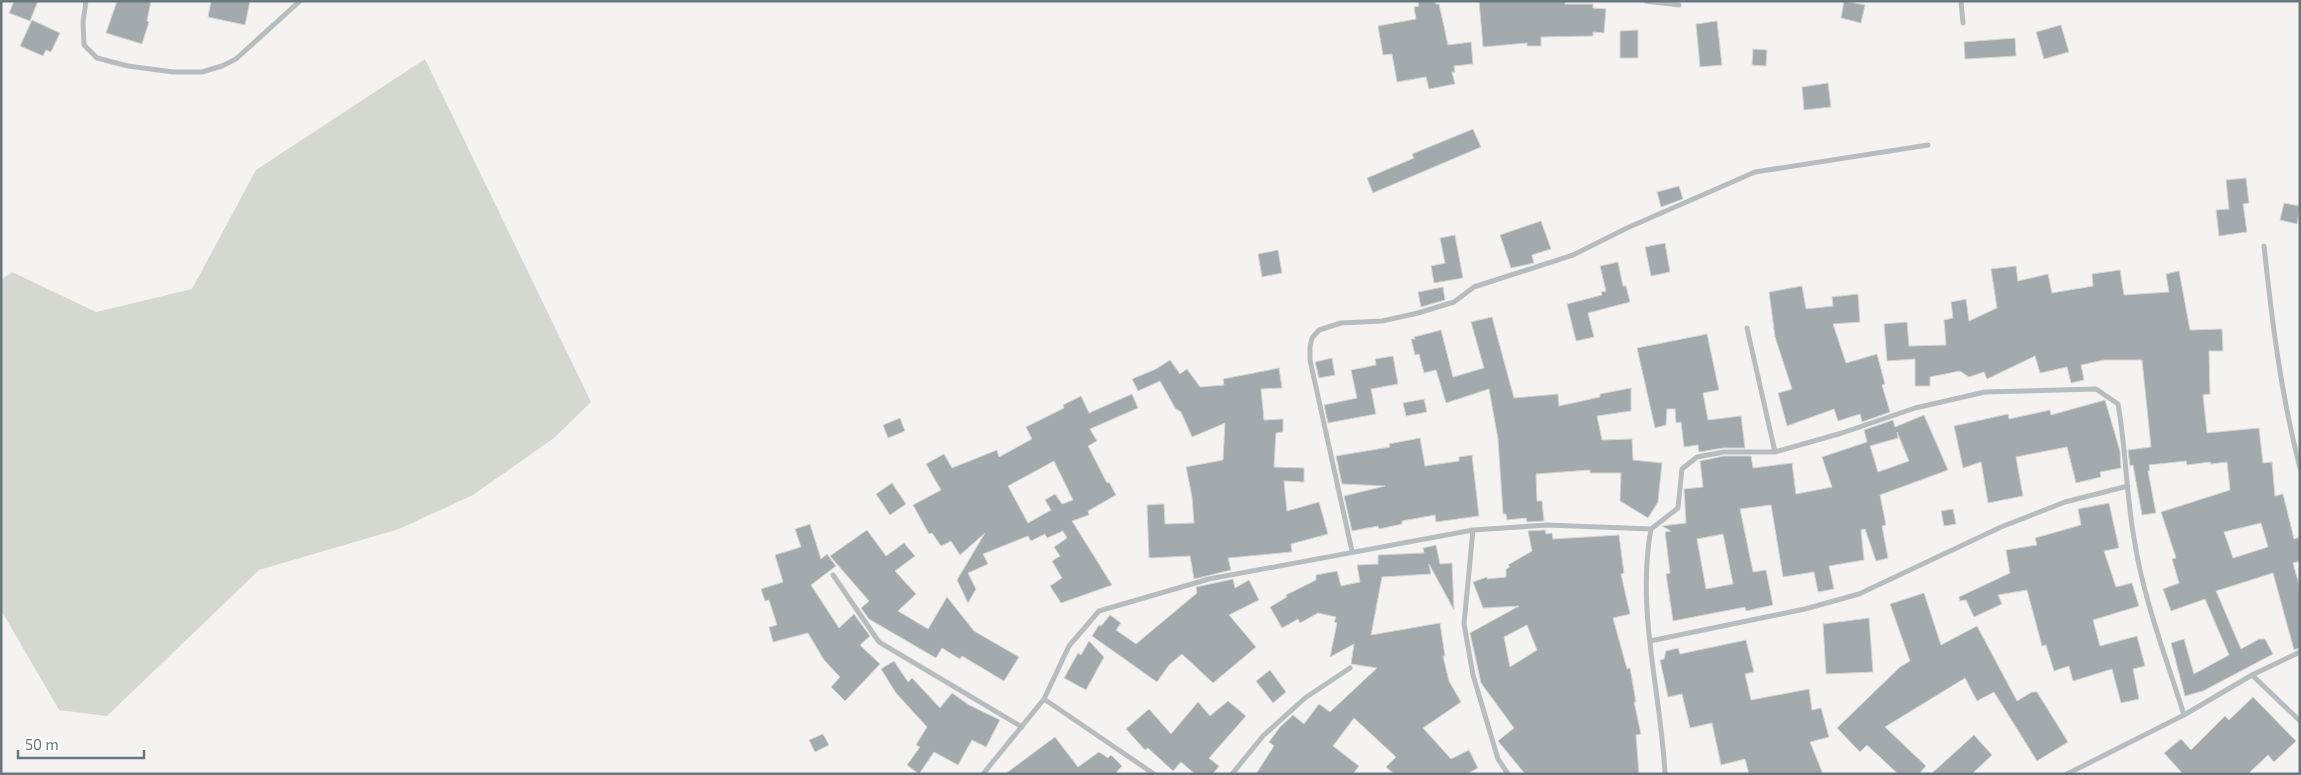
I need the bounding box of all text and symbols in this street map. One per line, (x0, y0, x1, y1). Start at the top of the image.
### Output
scale bar (18, 728, 144, 760)
text: 50 m (25, 735, 59, 753)

